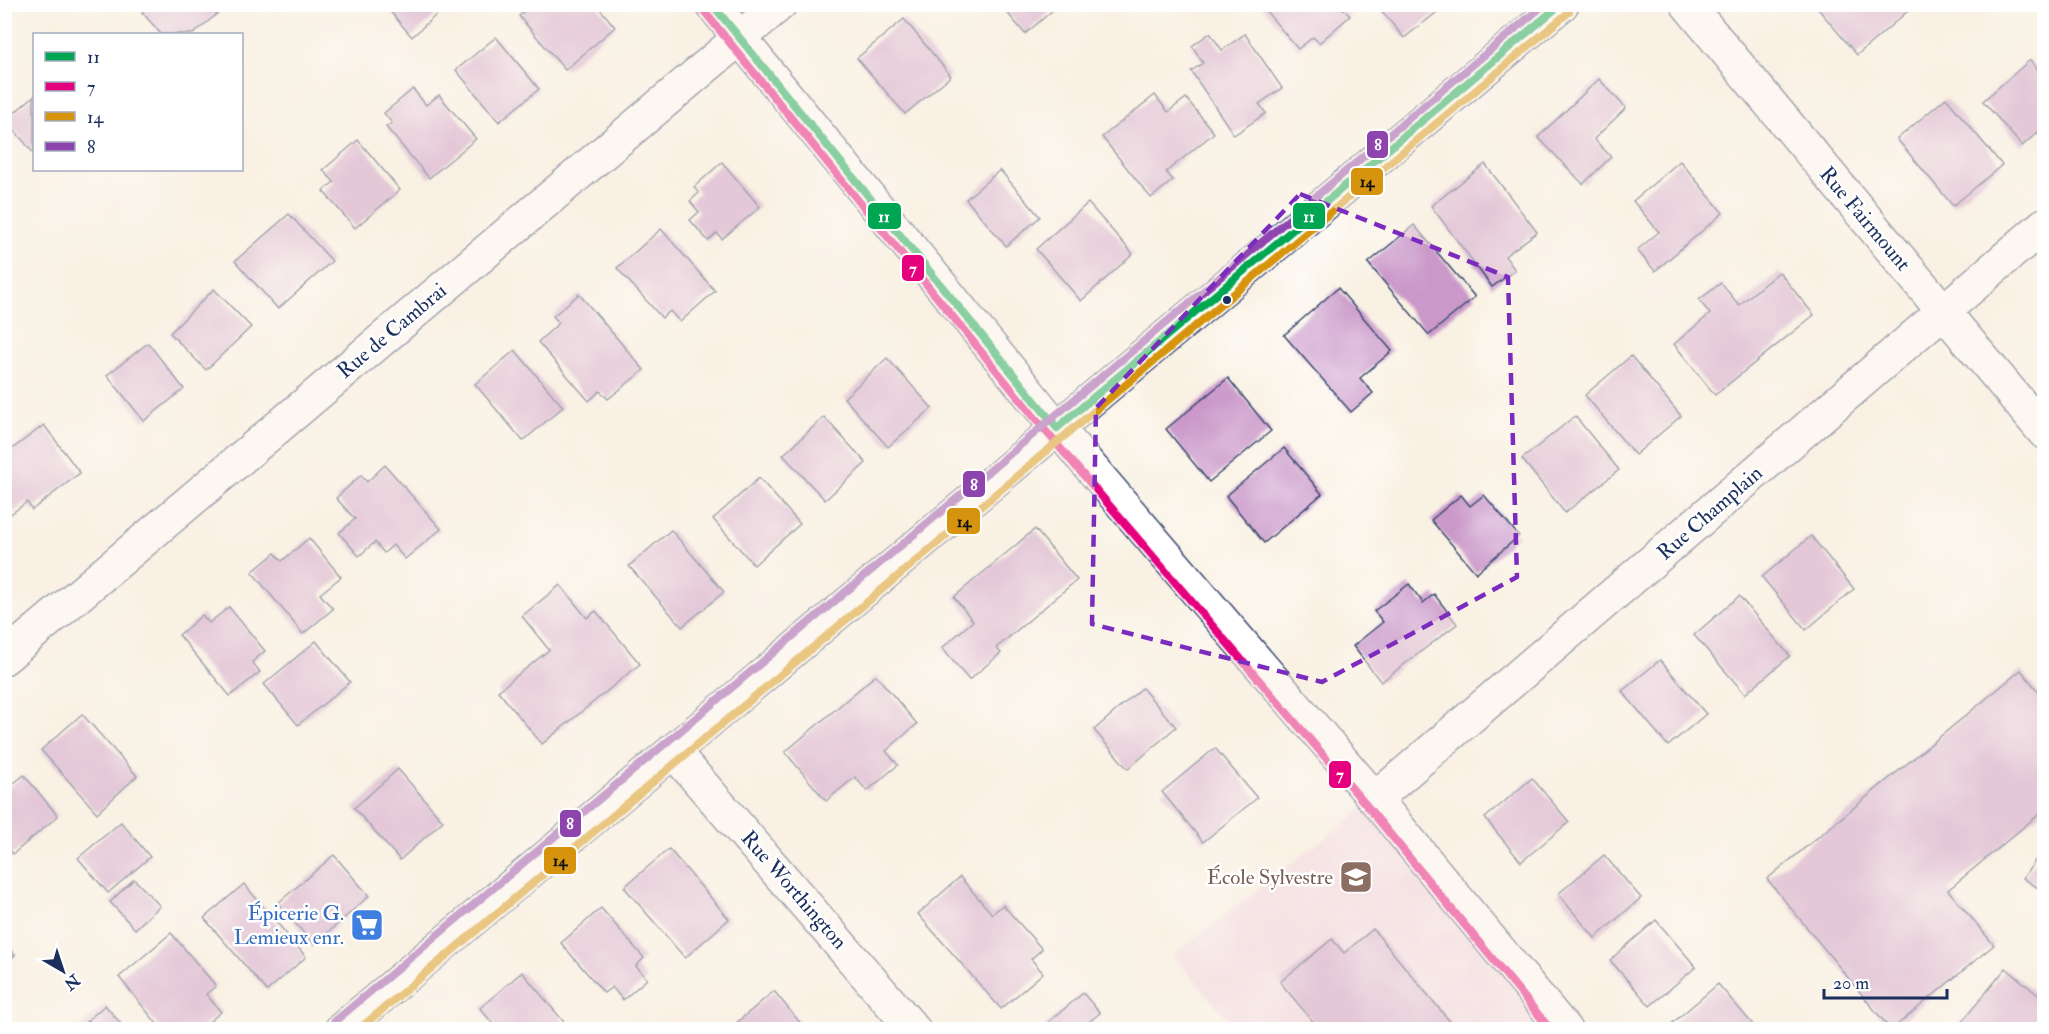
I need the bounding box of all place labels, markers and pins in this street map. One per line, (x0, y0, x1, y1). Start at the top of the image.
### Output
unlabelled marker (1221, 294, 1233, 306)
school or university icon: École Sylvestre (1338, 859, 1374, 895)
place label: École Sylvestre (1207, 864, 1333, 891)
place label: Épicerie G. Lemieux enr. (234, 900, 344, 951)
supermarket icon: Épicerie G. Lemieux enr. (349, 907, 385, 943)

